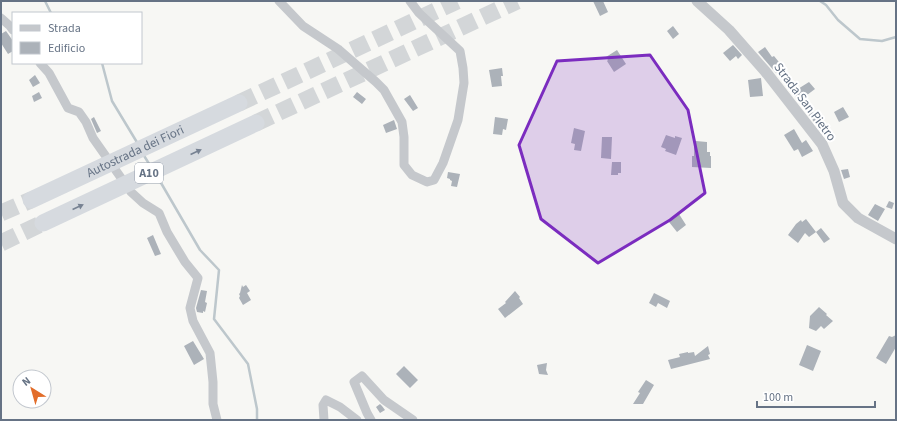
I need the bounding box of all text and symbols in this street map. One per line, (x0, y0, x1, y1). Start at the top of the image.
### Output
legend (12, 12, 142, 64)
text: Strada (48, 20, 81, 37)
text: Edificio (48, 40, 85, 57)
street label: Strada San Pietro (770, 59, 840, 145)
street label: Autostrada dei Fiori (83, 121, 187, 182)
one-way arrow (190, 149, 201, 155)
road number: A10 (135, 163, 163, 183)
one-way arrow (72, 204, 84, 210)
north arrow (12, 369, 52, 409)
text: N (19, 373, 34, 390)
scale bar (757, 383, 875, 409)
text: 100 m (763, 389, 793, 406)

